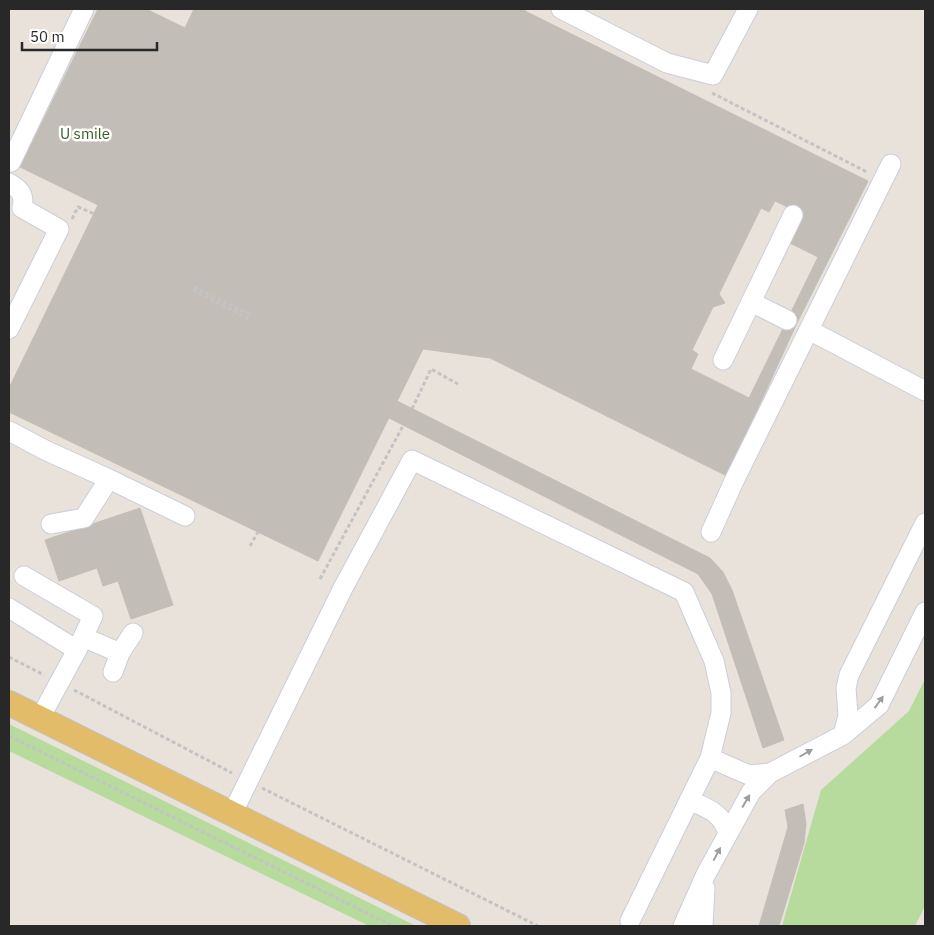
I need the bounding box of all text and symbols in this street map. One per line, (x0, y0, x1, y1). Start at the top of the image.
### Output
scale bar (22, 20, 158, 52)
text: 50 m (30, 27, 65, 46)
park label: U smile (60, 124, 110, 143)
one-way arrow (874, 695, 884, 709)
one-way arrow (799, 749, 813, 757)
one-way arrow (742, 794, 750, 809)
one-way arrow (713, 847, 721, 861)

